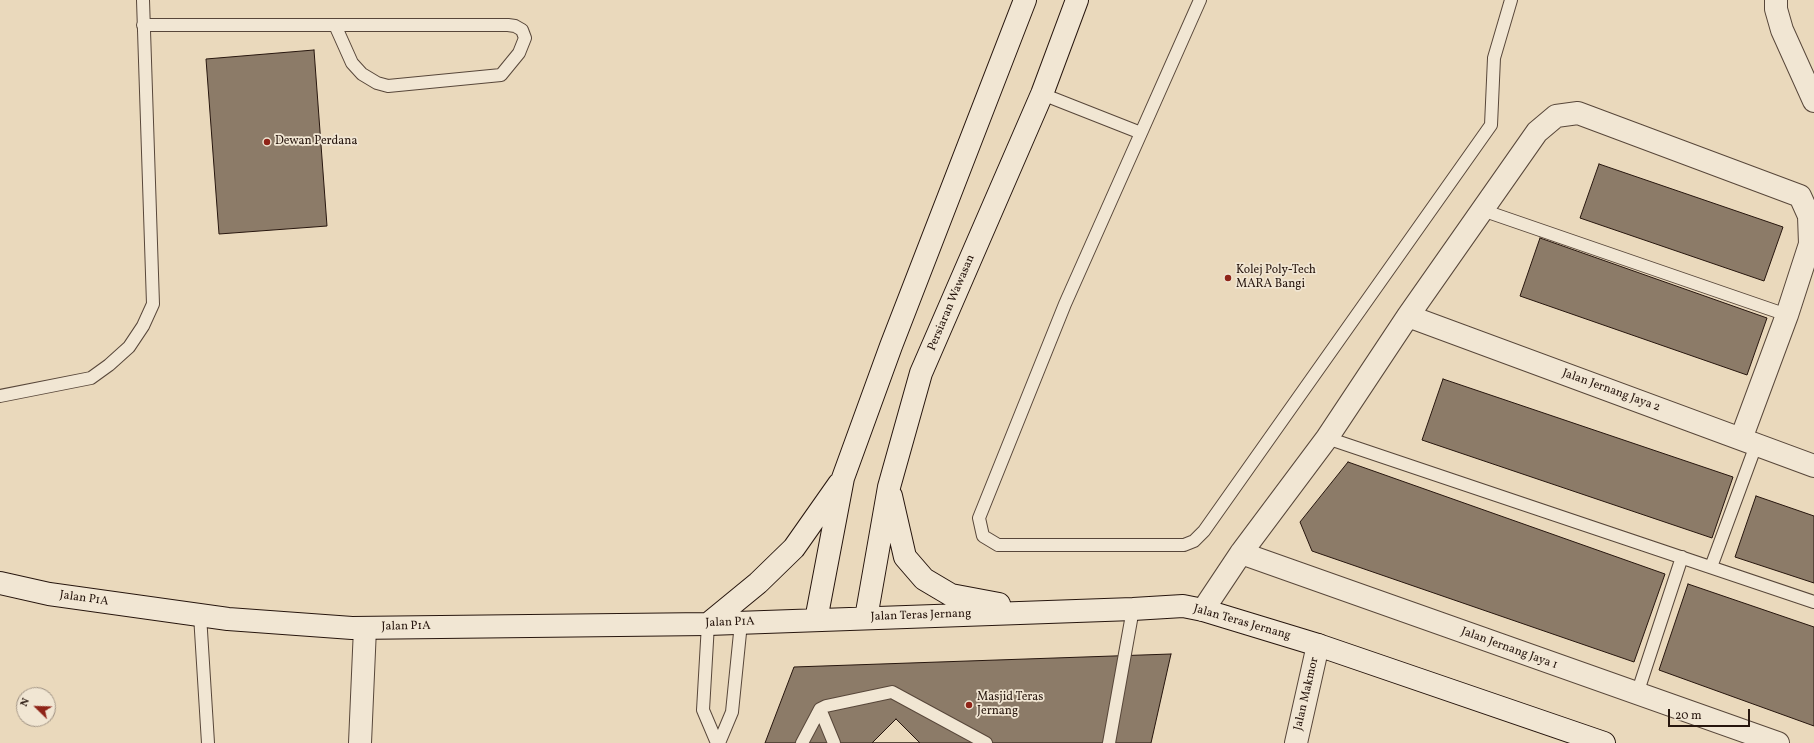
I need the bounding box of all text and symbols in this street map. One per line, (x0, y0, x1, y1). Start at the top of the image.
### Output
place label: Dewan Perdana (275, 135, 357, 149)
marker: Dewan Perdana (262, 137, 272, 147)
street label: Persiaran Wawasan (925, 253, 979, 353)
place label: Kolej Poly-Tech MARA Bangi (1236, 264, 1316, 292)
marker: Kolej Poly-Tech MARA Bangi (1223, 273, 1233, 283)
street label: Jalan Jernang Jaya 2 (1560, 367, 1662, 415)
street label: Jalan P1A (59, 588, 109, 610)
street label: Jalan Teras Jernang (1192, 602, 1292, 644)
street label: Jalan Teras Jernang (870, 607, 972, 625)
street label: Jalan P1A (705, 615, 755, 631)
street label: Jalan P1A (381, 619, 431, 635)
street label: Jalan Jernang Jaya 1 (1459, 625, 1559, 673)
street label: Jalan Makmor (1292, 656, 1322, 732)
north arrow (16, 687, 56, 727)
place label: Masjid Teras Jernang (977, 691, 1043, 719)
text: N (17, 696, 34, 709)
marker: Masjid Teras Jernang (964, 700, 974, 710)
scale bar (1670, 701, 1752, 727)
text: 20 m (1675, 708, 1702, 724)

